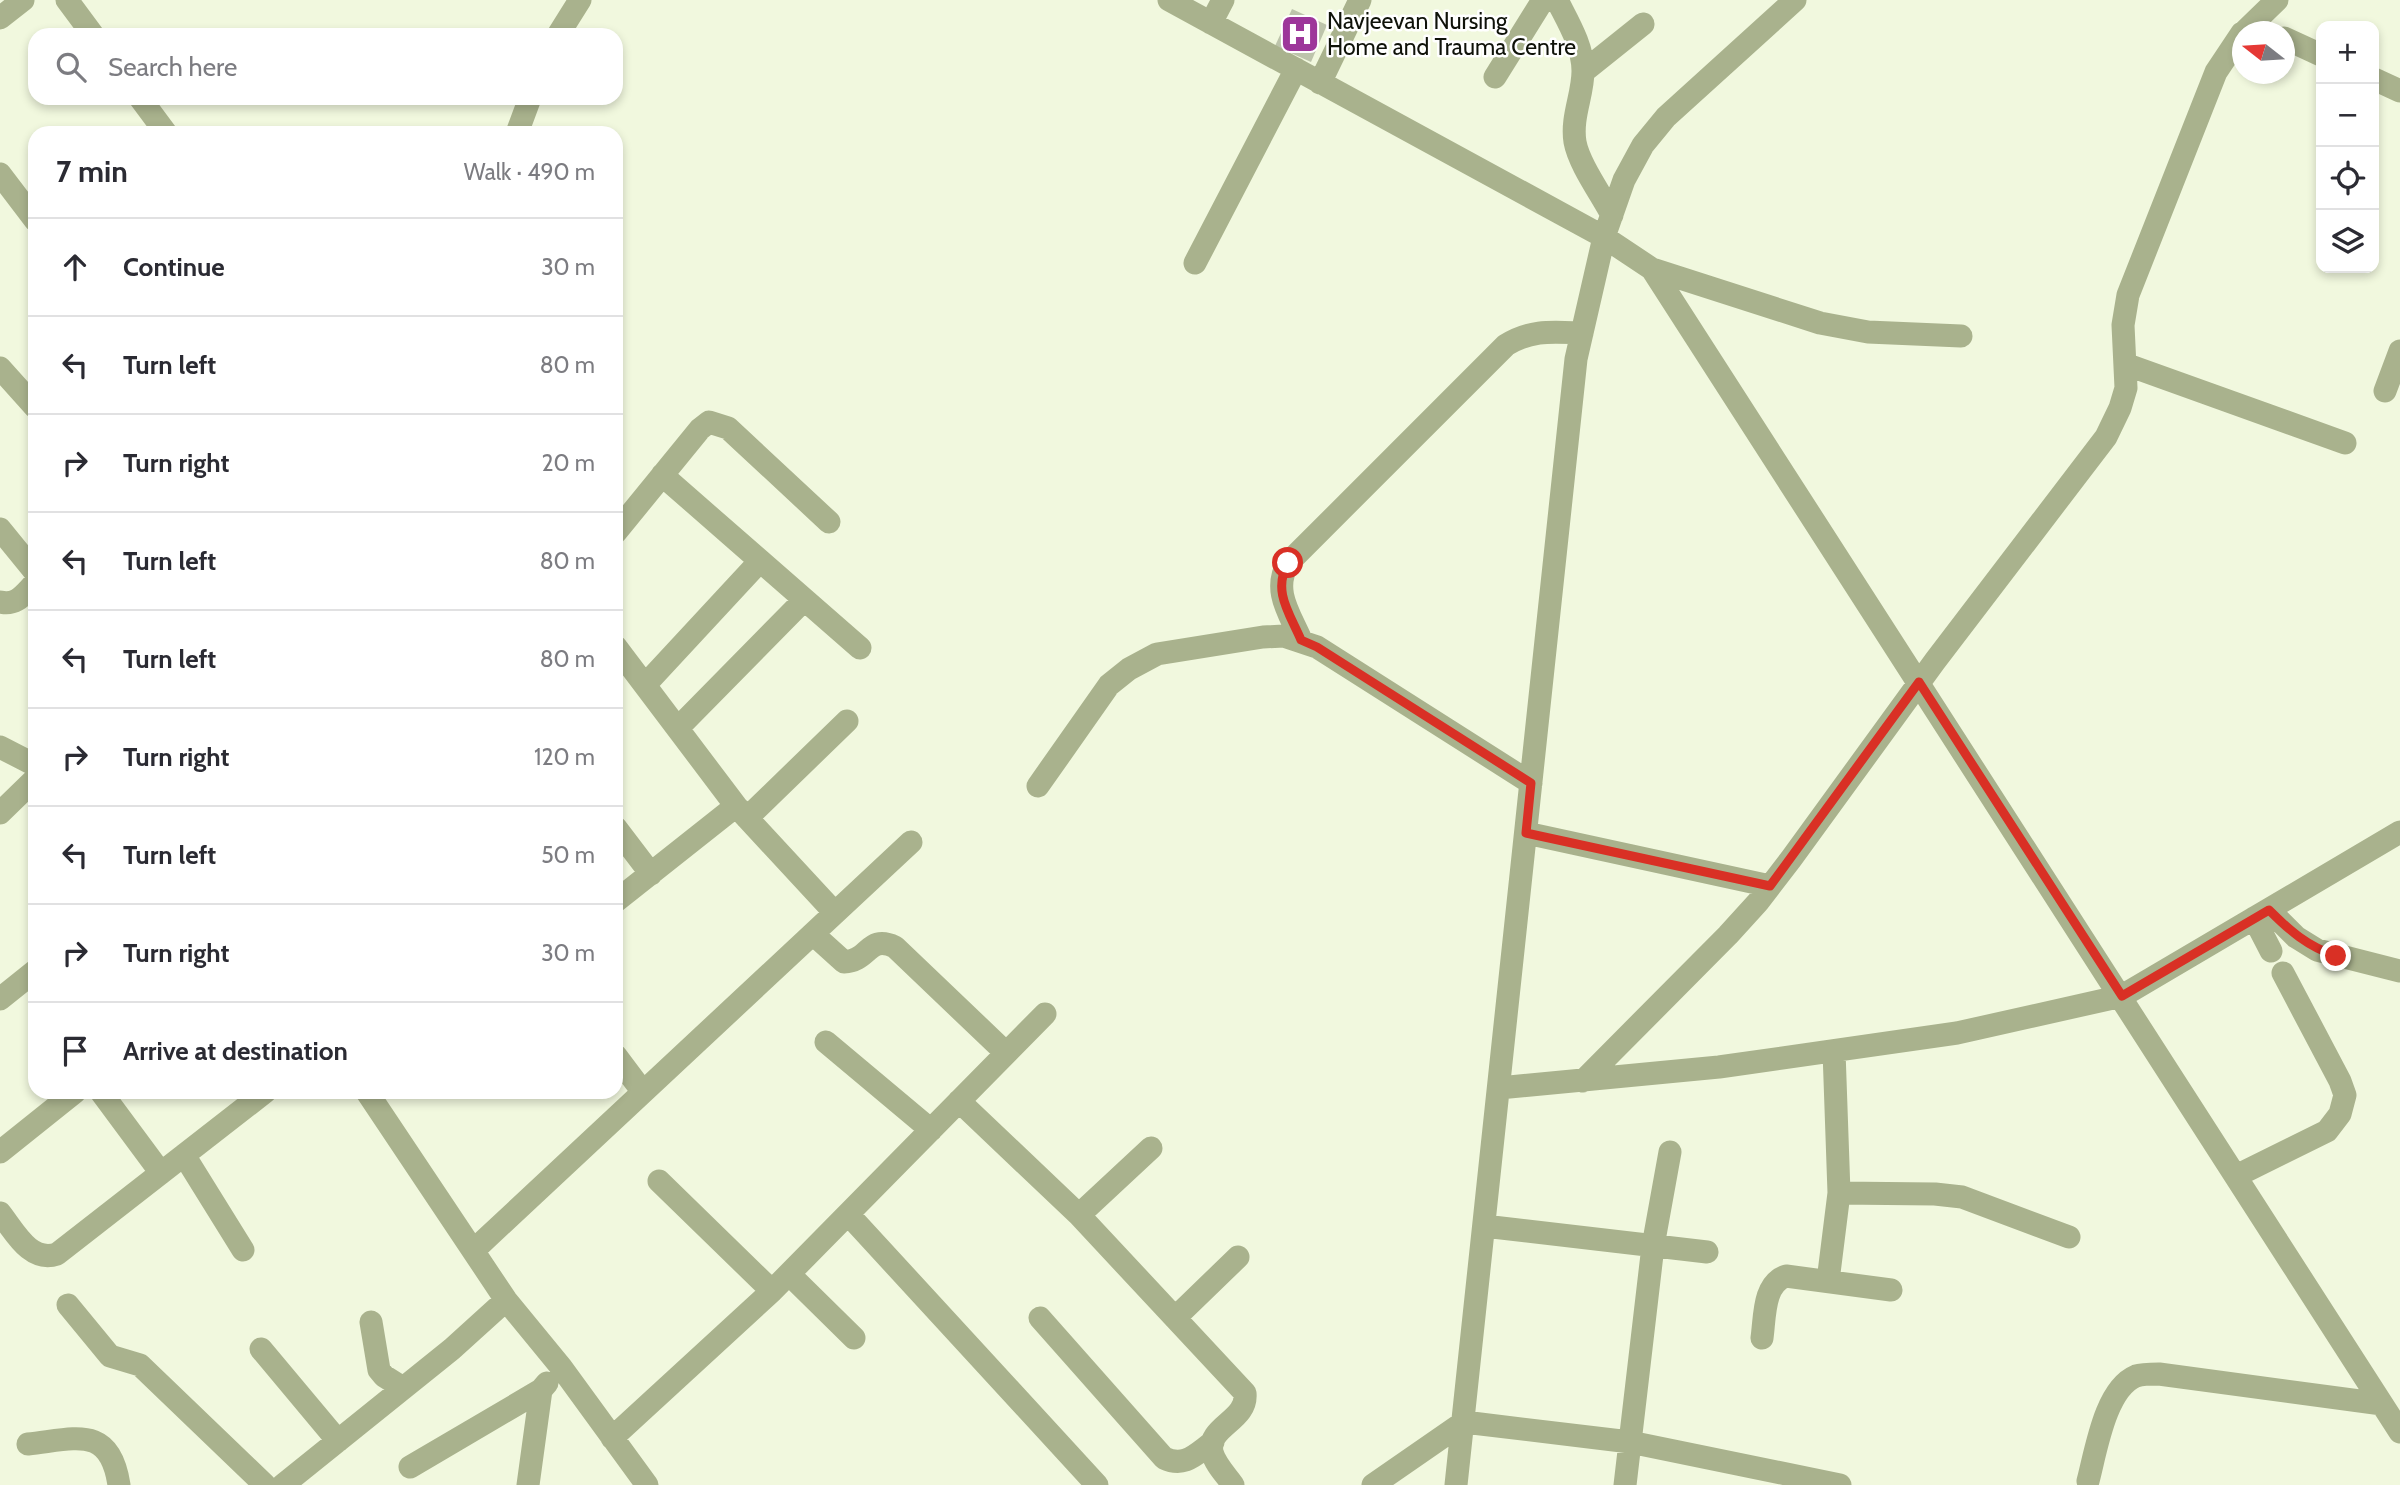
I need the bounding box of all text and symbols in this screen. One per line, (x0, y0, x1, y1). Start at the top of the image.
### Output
place label: Navjeevan Nursing Home and Trauma Centre (1327, 7, 1576, 61)
hospital icon: Navjeevan Nursing Home and Trauma Centre (1279, 13, 1321, 55)
north arrow (2232, 21, 2295, 84)
map controls (2316, 21, 2379, 273)
button: + (2316, 21, 2379, 84)
search box (28, 28, 623, 105)
icon: search (52, 48, 90, 86)
text: Search here (108, 51, 237, 83)
button: − (2316, 84, 2379, 147)
button: locate (2316, 147, 2379, 210)
text: 7 min (56, 153, 128, 190)
text: Walk · 490 m (464, 158, 595, 186)
button: layers (2316, 210, 2379, 273)
icon: ahead (56, 248, 94, 286)
text: Continue (123, 251, 225, 283)
text: 30 m (541, 253, 595, 281)
icon: left (56, 346, 94, 384)
text: Turn left (123, 349, 216, 381)
text: 80 m (540, 351, 595, 379)
icon: right (56, 444, 94, 482)
text: Turn right (123, 447, 229, 479)
text: 20 m (542, 449, 595, 477)
icon: left (56, 542, 94, 580)
text: Turn left (123, 545, 216, 577)
text: 80 m (540, 547, 595, 575)
route start (1272, 547, 1303, 578)
icon: left (56, 640, 94, 678)
text: Turn left (123, 643, 216, 675)
text: 80 m (540, 645, 595, 673)
icon: right (56, 738, 94, 776)
text: Turn right (123, 741, 229, 773)
text: 120 m (534, 743, 595, 771)
icon: left (56, 836, 94, 874)
text: Turn left (123, 839, 216, 871)
text: 50 m (541, 841, 595, 869)
icon: right (56, 934, 94, 972)
text: Turn right (123, 937, 229, 969)
text: 30 m (541, 939, 595, 967)
route end (2320, 940, 2351, 971)
icon: arrive (56, 1032, 94, 1070)
text: Arrive at destination (123, 1035, 348, 1067)

